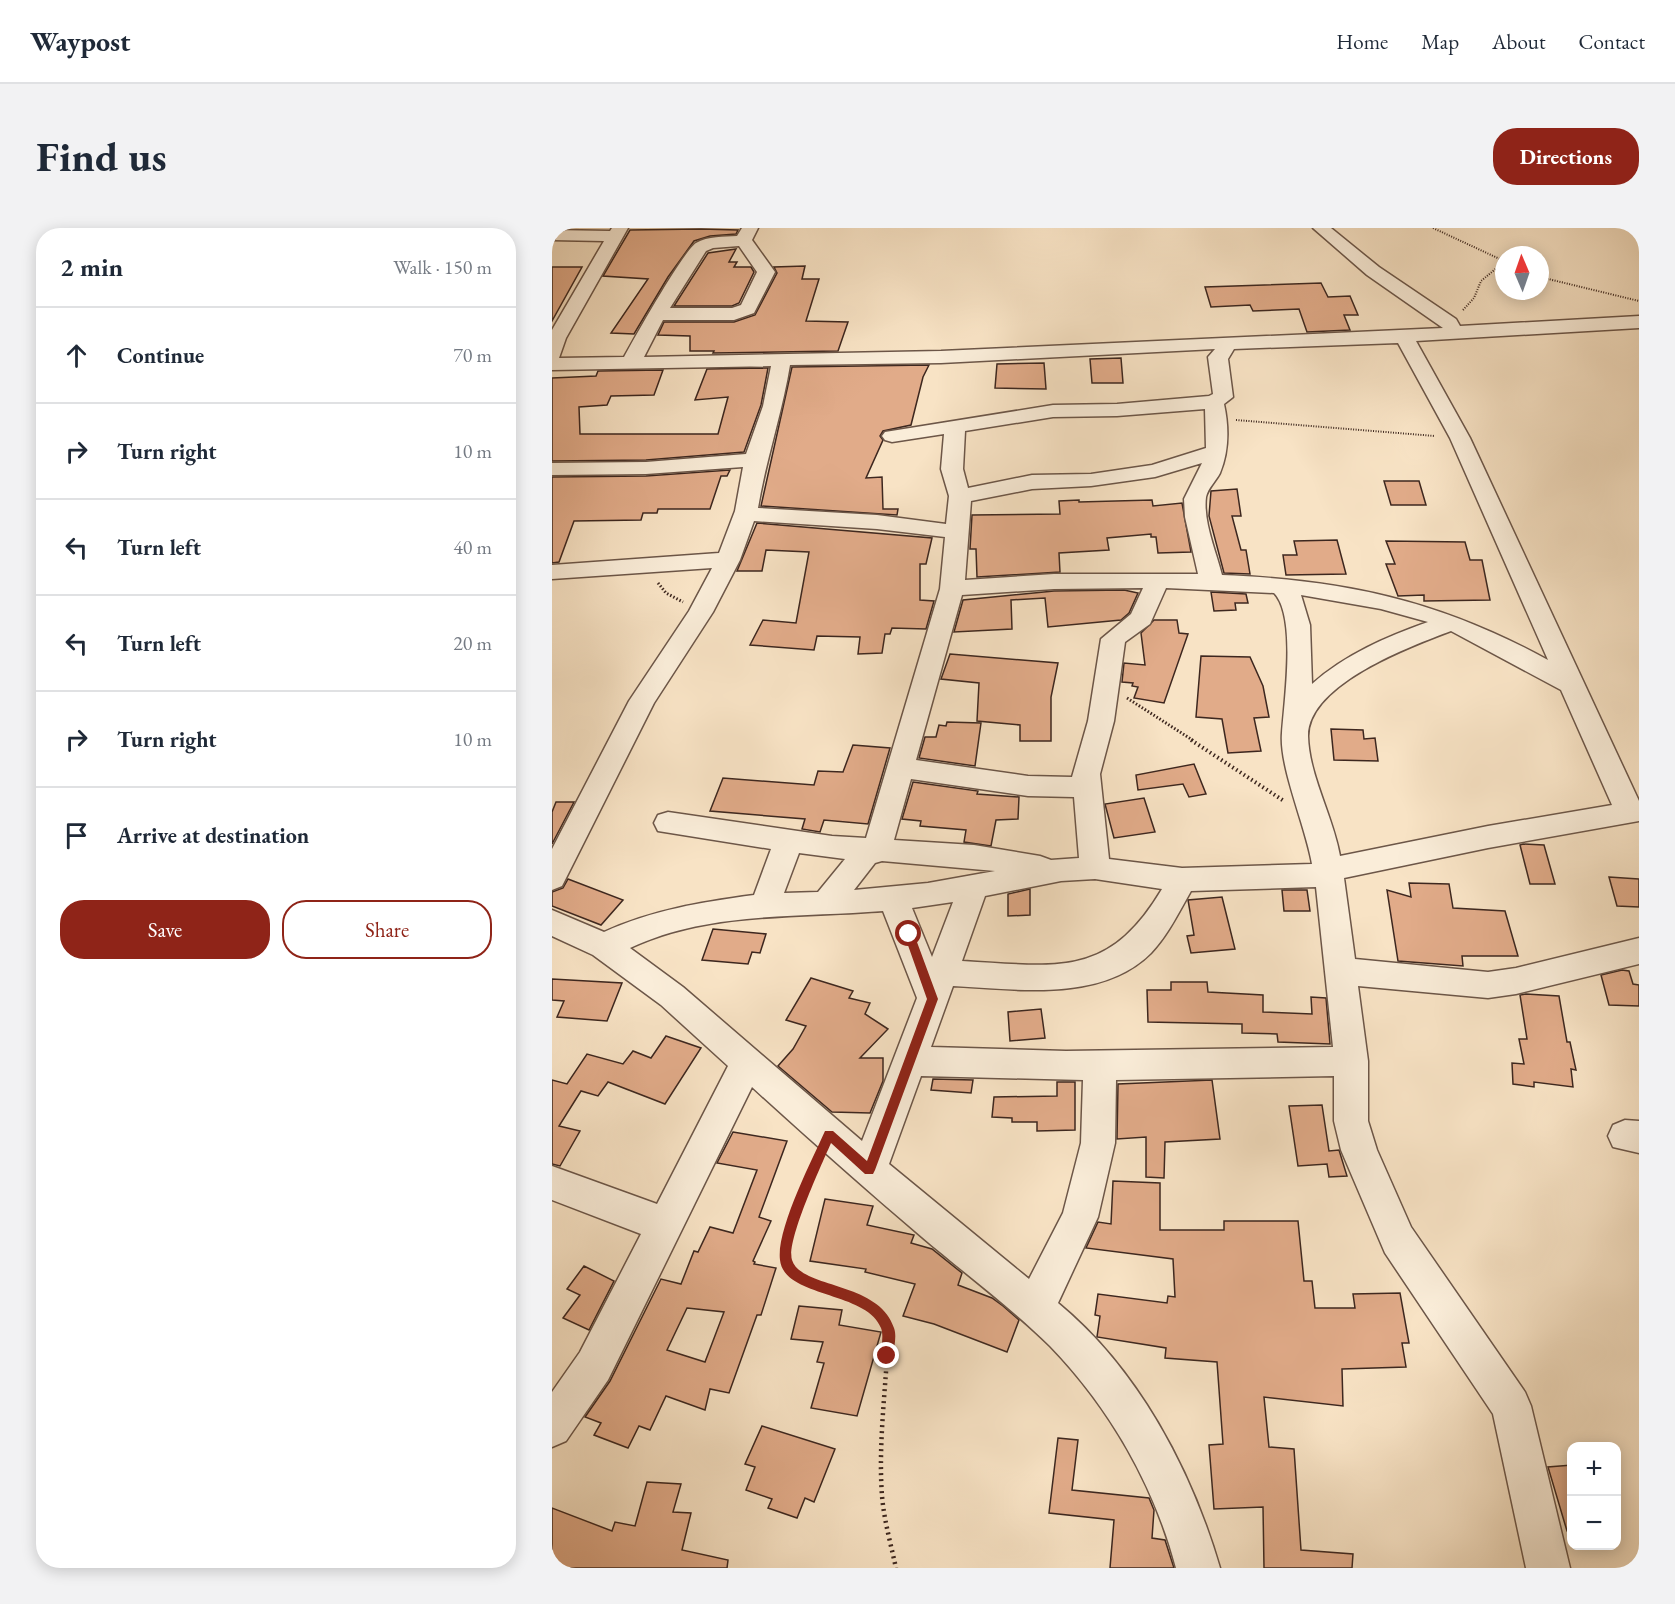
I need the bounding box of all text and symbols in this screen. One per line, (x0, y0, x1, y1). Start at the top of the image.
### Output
text: Waypost (30, 23, 131, 59)
text: Home (1336, 28, 1388, 55)
text: Map (1421, 28, 1459, 55)
text: About (1492, 28, 1545, 55)
text: Contact (1578, 28, 1645, 55)
button: Directions (1493, 128, 1639, 185)
text: Find us (36, 129, 167, 184)
north arrow (1495, 246, 1549, 300)
text: 2 min (60, 250, 123, 284)
text: Walk · 150 m (393, 254, 492, 280)
icon: ahead (60, 339, 93, 372)
text: Continue (117, 341, 204, 370)
text: 70 m (453, 342, 492, 368)
icon: right (60, 435, 93, 468)
text: Turn right (117, 437, 216, 466)
text: 10 m (453, 438, 492, 464)
icon: left (60, 531, 93, 564)
text: Turn left (117, 533, 201, 562)
text: 40 m (453, 534, 492, 560)
icon: left (60, 627, 93, 660)
text: Turn left (117, 629, 201, 658)
text: 20 m (453, 630, 492, 656)
icon: right (60, 723, 93, 756)
text: Turn right (117, 725, 216, 754)
text: 10 m (453, 726, 492, 752)
icon: arrive (60, 819, 93, 852)
text: Arrive at destination (117, 821, 309, 850)
button: Save (60, 900, 270, 959)
button: Share (282, 900, 492, 959)
route start (895, 920, 921, 946)
route end (873, 1342, 899, 1368)
map controls (1567, 1442, 1621, 1550)
button: + (1567, 1442, 1621, 1496)
button: − (1567, 1496, 1621, 1550)

